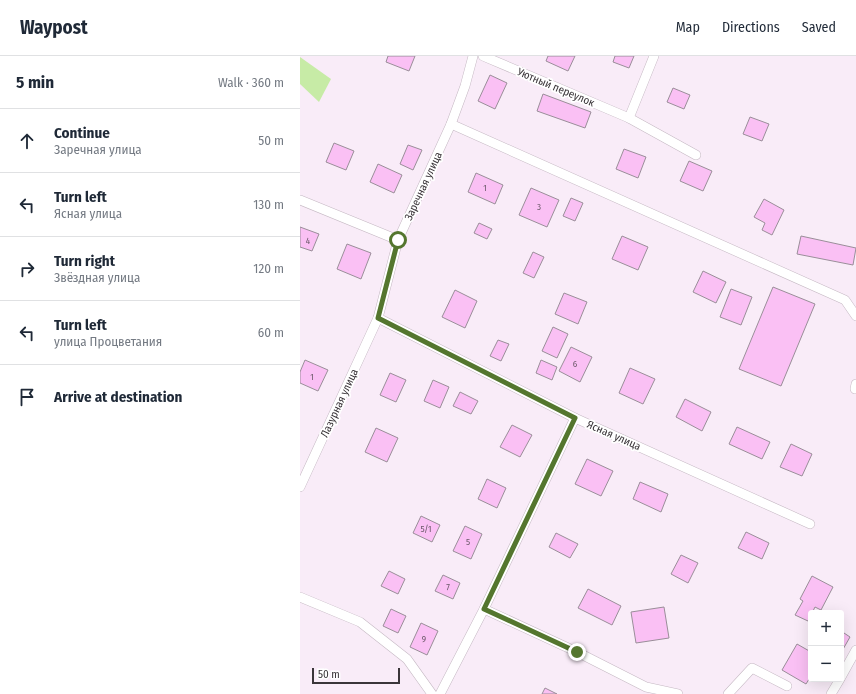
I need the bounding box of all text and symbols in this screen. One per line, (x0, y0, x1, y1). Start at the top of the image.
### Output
text: Waypost (20, 16, 88, 39)
text: Map (676, 19, 700, 36)
text: Directions (722, 19, 780, 36)
text: Saved (802, 19, 836, 36)
street label: Уютный переулок (514, 65, 597, 110)
text: 5 min (16, 72, 54, 93)
text: Walk · 360 m (218, 75, 284, 90)
text: Continue (54, 124, 110, 142)
icon: ahead (16, 130, 38, 152)
text: 50 m (258, 133, 284, 148)
text: Заречная улица (54, 142, 142, 157)
street label: Заречная улица (402, 150, 445, 223)
house number: 1 (483, 183, 487, 193)
text: Turn left (54, 188, 107, 206)
icon: left (16, 194, 38, 216)
text: 130 m (253, 197, 284, 212)
house number: 3 (537, 202, 541, 212)
text: Ясная улица (54, 206, 122, 221)
route start (389, 231, 407, 249)
house number: 4 (306, 236, 311, 246)
text: Turn right (54, 252, 115, 270)
icon: right (16, 258, 38, 280)
text: 120 m (253, 261, 284, 276)
text: Звёздная улица (54, 270, 140, 285)
text: Turn left (54, 316, 107, 334)
icon: left (16, 322, 38, 344)
text: 60 m (258, 325, 284, 340)
text: улица Процветания (54, 334, 162, 349)
house number: 6 (573, 359, 578, 369)
street label: Лазурная улица (318, 367, 361, 440)
house number: 1 (310, 372, 314, 382)
icon: arrive (16, 386, 38, 408)
text: Arrive at destination (54, 388, 182, 406)
street label: Ясная улица (585, 418, 643, 453)
house number: 5/1 (420, 524, 432, 534)
house number: 5 (466, 537, 470, 547)
house number: 7 (446, 582, 450, 592)
map controls (808, 610, 844, 682)
button: + (808, 610, 844, 646)
house number: 9 (422, 634, 426, 644)
route end (568, 643, 586, 661)
button: − (808, 646, 844, 682)
scale bar (312, 666, 400, 685)
text: 50 m (318, 668, 340, 681)

